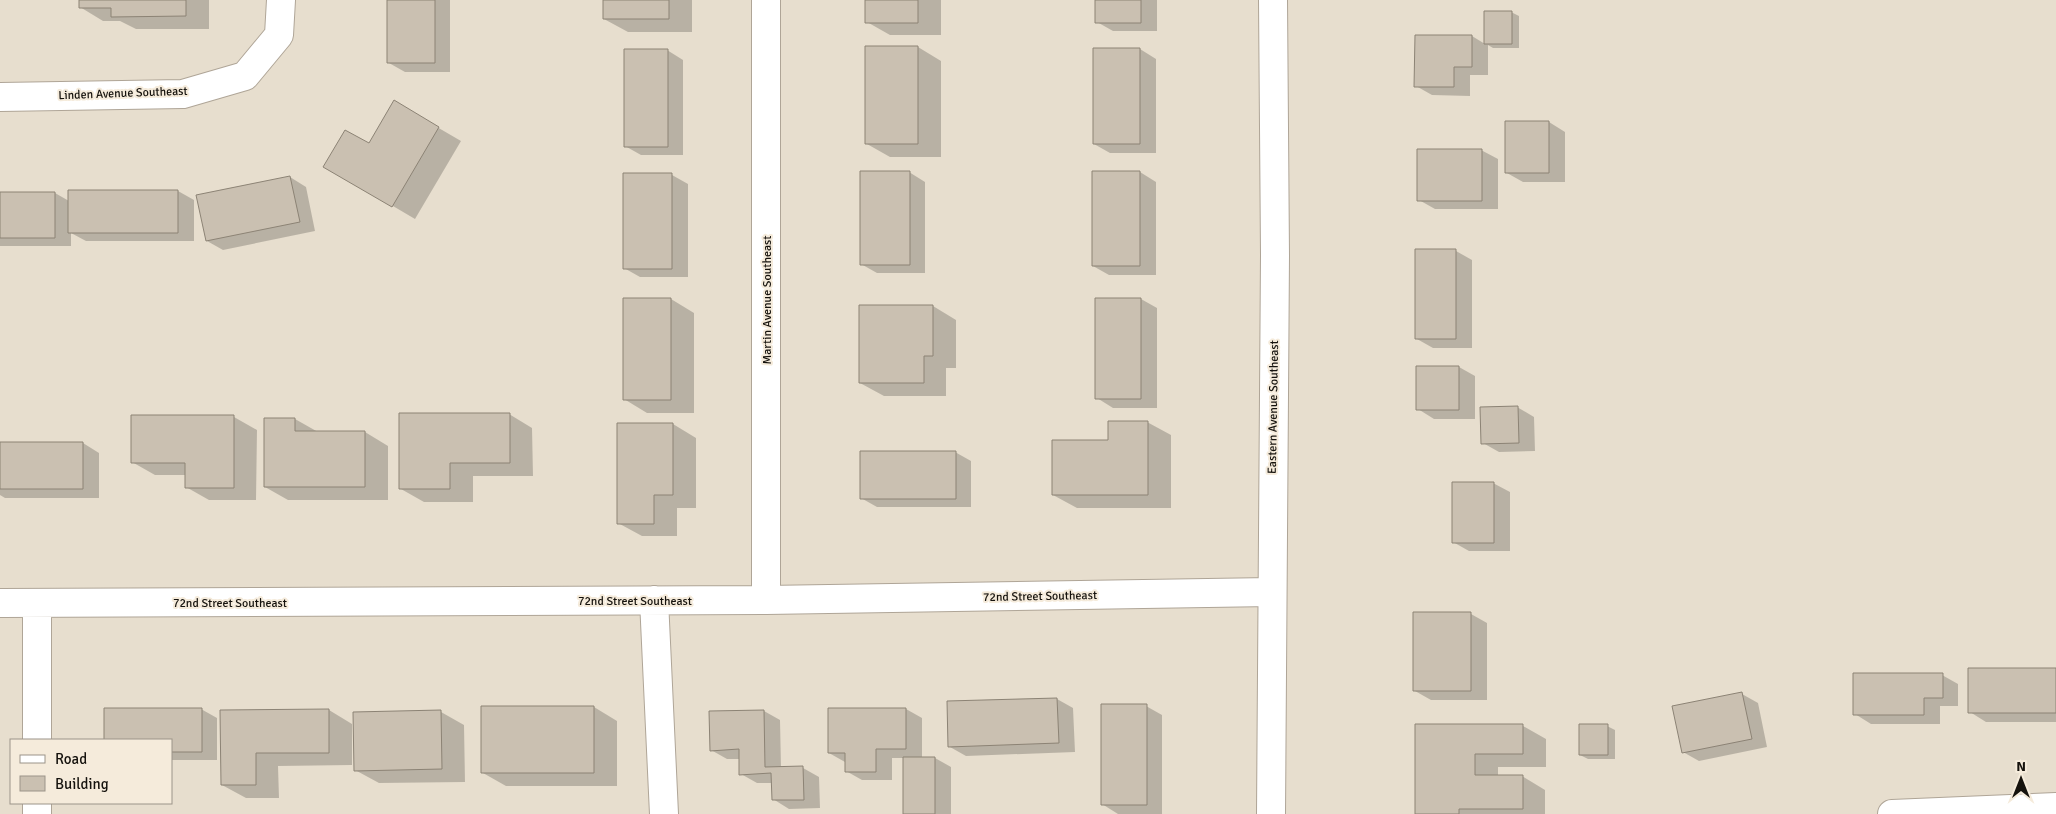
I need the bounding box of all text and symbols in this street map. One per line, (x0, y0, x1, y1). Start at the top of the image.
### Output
street label: Linden Avenue Southeast (58, 84, 188, 103)
street label: Martin Avenue Southeast (760, 235, 775, 365)
street label: Eastern Avenue Southeast (1265, 340, 1282, 474)
street label: 72nd Street Southeast (983, 588, 1097, 605)
street label: 72nd Street Southeast (578, 594, 692, 609)
street label: 72nd Street Southeast (173, 596, 287, 611)
legend (10, 739, 172, 804)
text: Road (55, 750, 87, 768)
north arrow (1996, 754, 2046, 804)
text: N (2016, 758, 2026, 775)
text: Building (55, 775, 109, 793)

